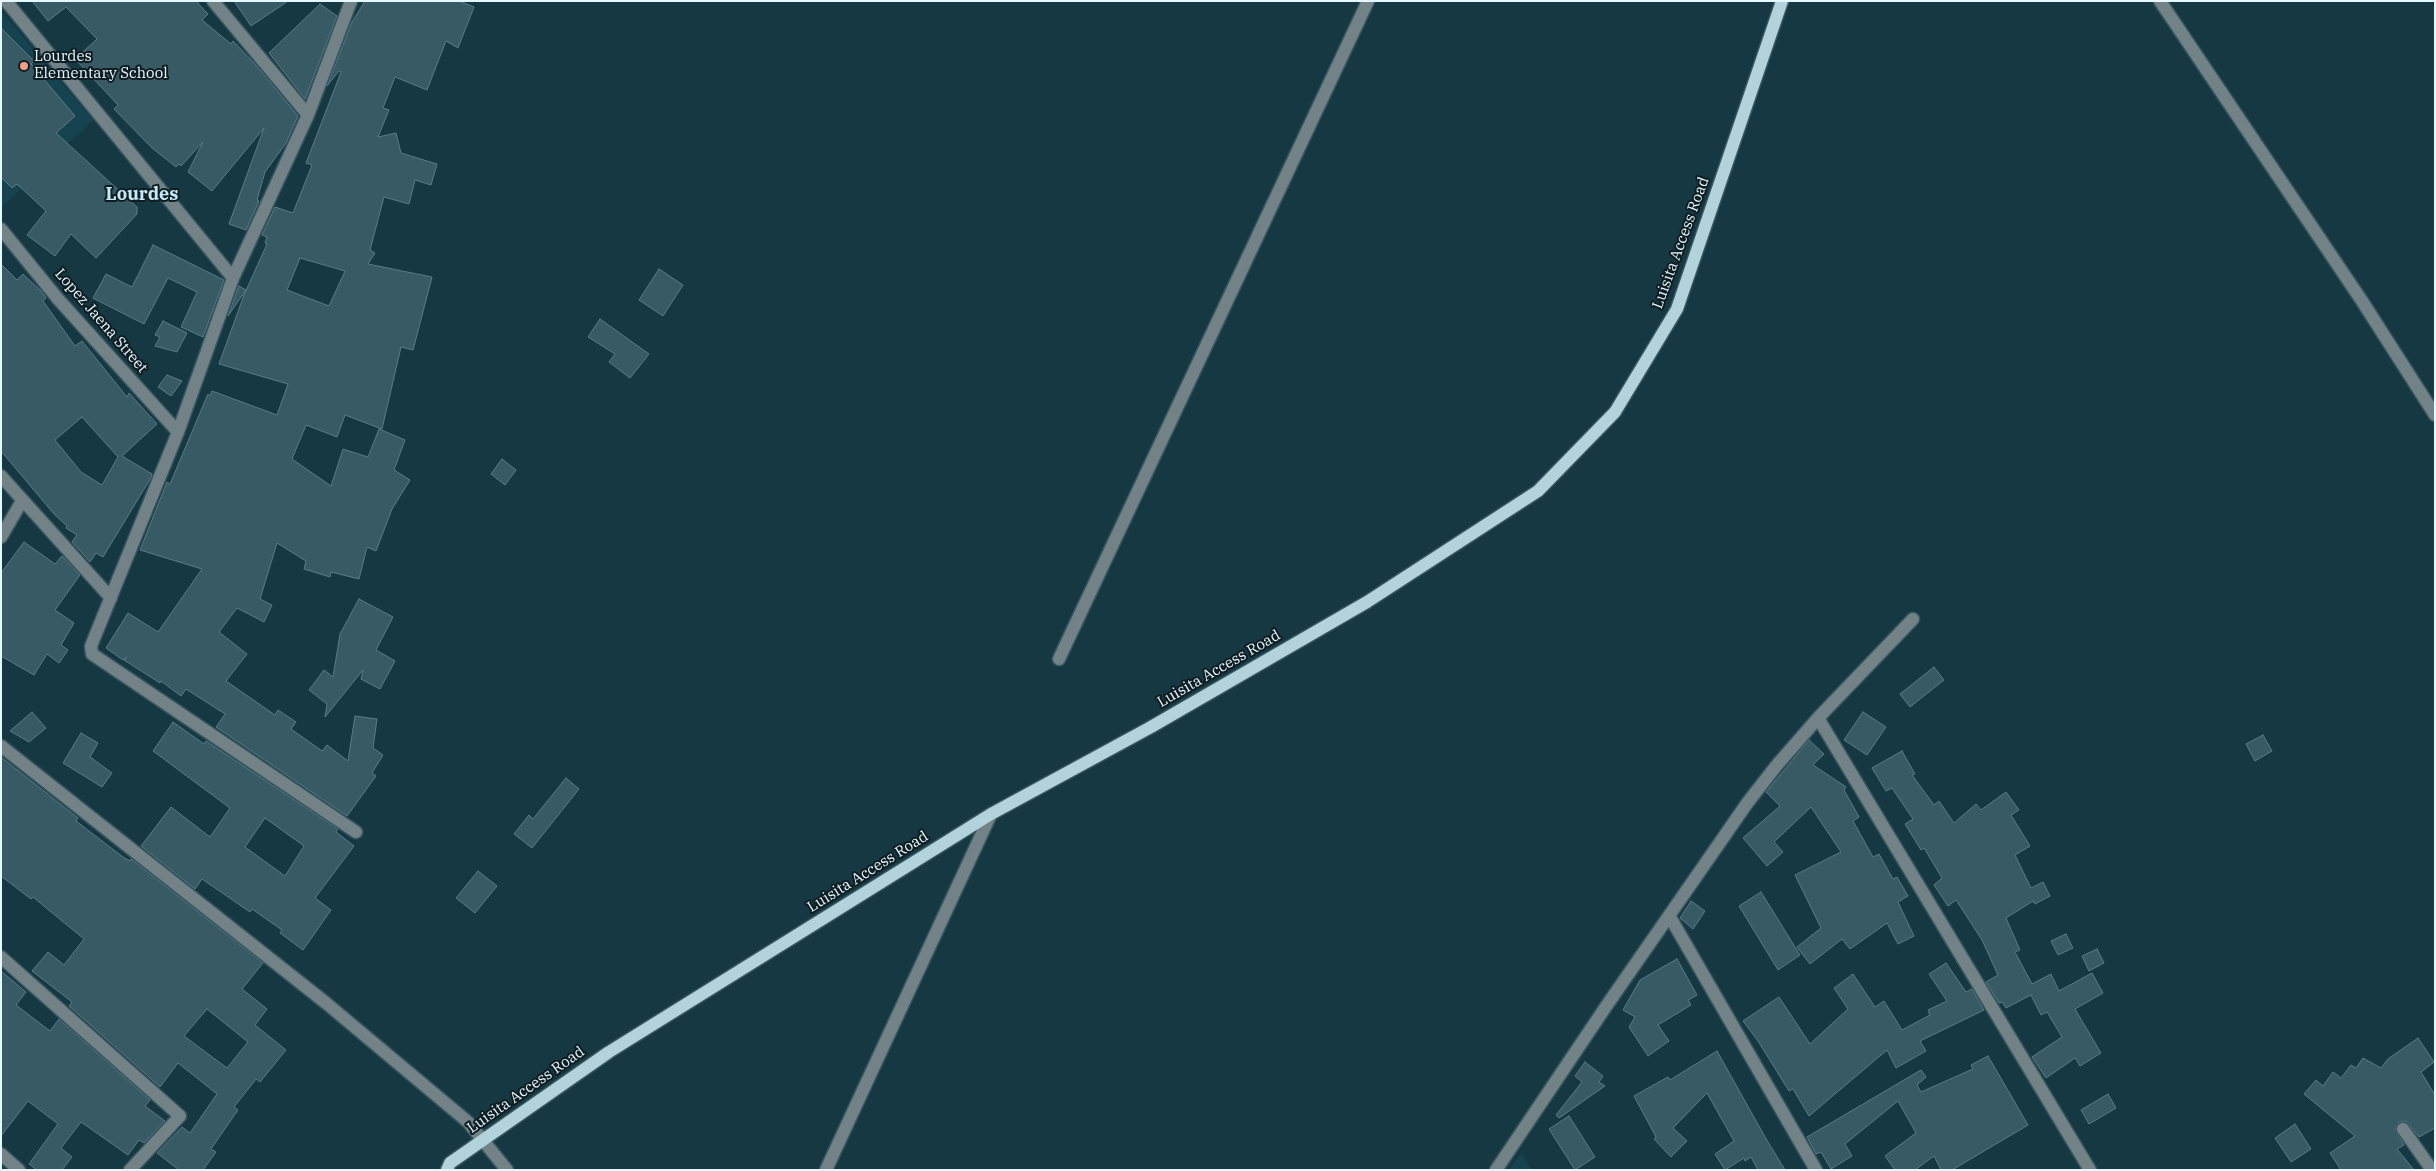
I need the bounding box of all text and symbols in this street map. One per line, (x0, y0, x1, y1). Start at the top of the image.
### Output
place label: Lourdes Elementary School (34, 48, 168, 83)
marker: Lourdes Elementary School (18, 60, 30, 72)
street label: Luisita Access Road (1649, 175, 1713, 311)
district label: Lourdes (106, 184, 178, 206)
street label: Lopez Jaena Street (51, 265, 151, 377)
street label: Luisita Access Road (1154, 626, 1284, 712)
street label: Luisita Access Road (804, 828, 932, 916)
street label: Luisita Access Road (464, 1043, 588, 1137)

